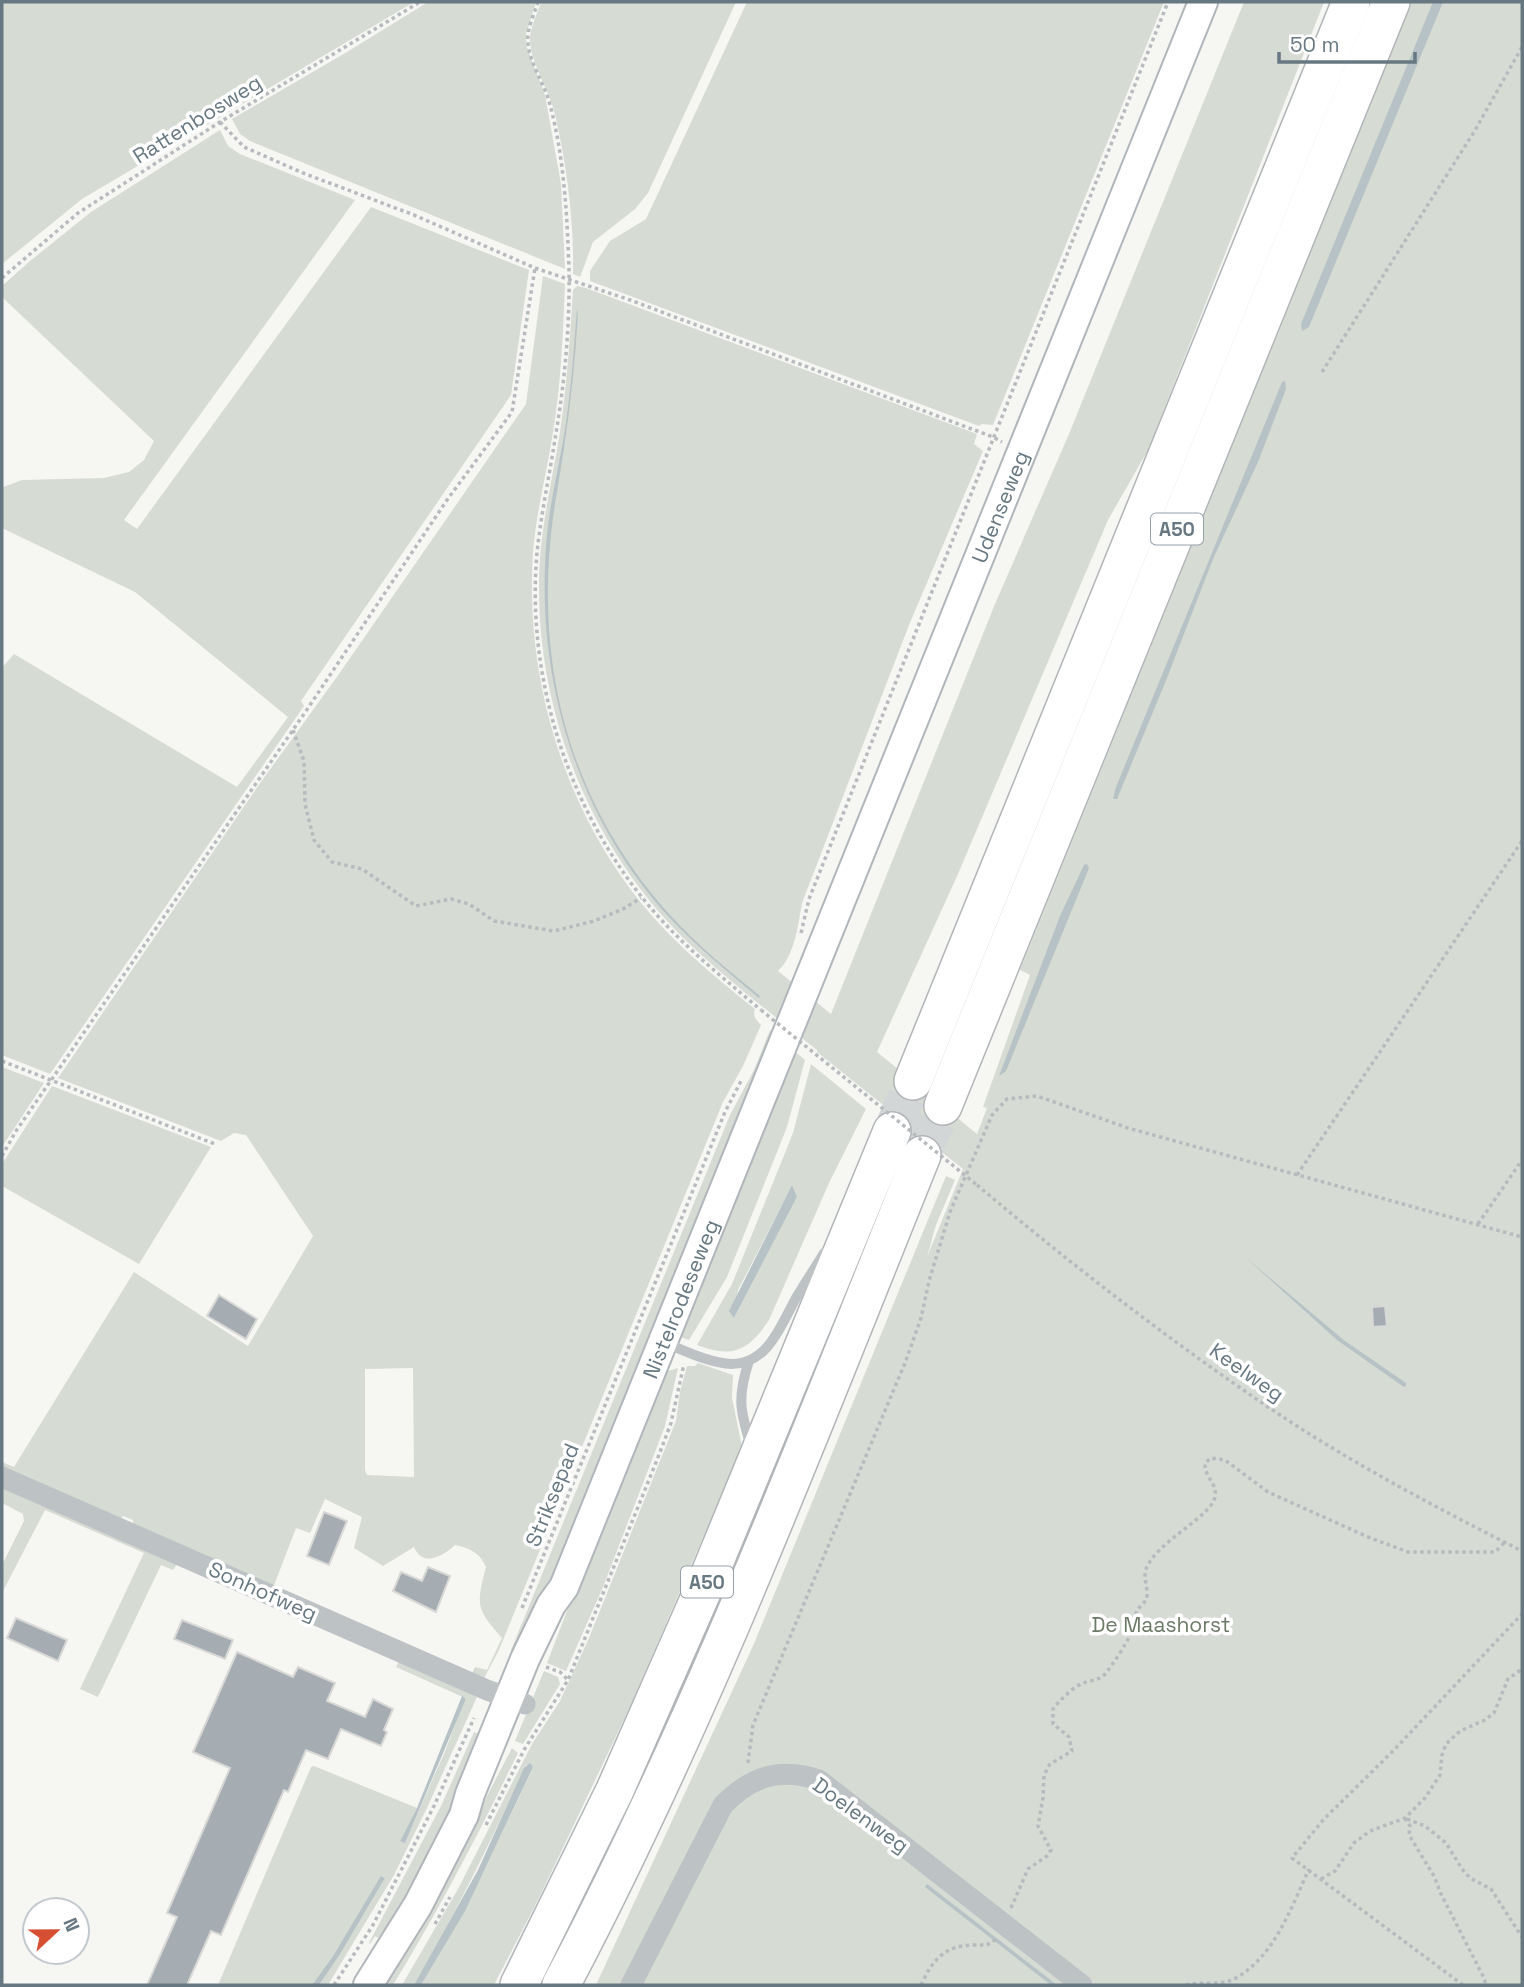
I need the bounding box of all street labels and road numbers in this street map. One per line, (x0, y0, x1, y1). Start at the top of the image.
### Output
street label: Rattenbosweg (128, 69, 266, 169)
street label: Udenseweg (965, 447, 1034, 567)
road number: A50 (1151, 514, 1203, 544)
street label: Nistelrodeseweg (636, 1215, 724, 1382)
street label: Keelweg (1204, 1337, 1290, 1407)
street label: Striksepad (519, 1439, 585, 1551)
street label: Sonhofweg (205, 1555, 321, 1627)
road number: A50 (681, 1566, 733, 1598)
street label: Doelenweg (808, 1771, 914, 1859)

